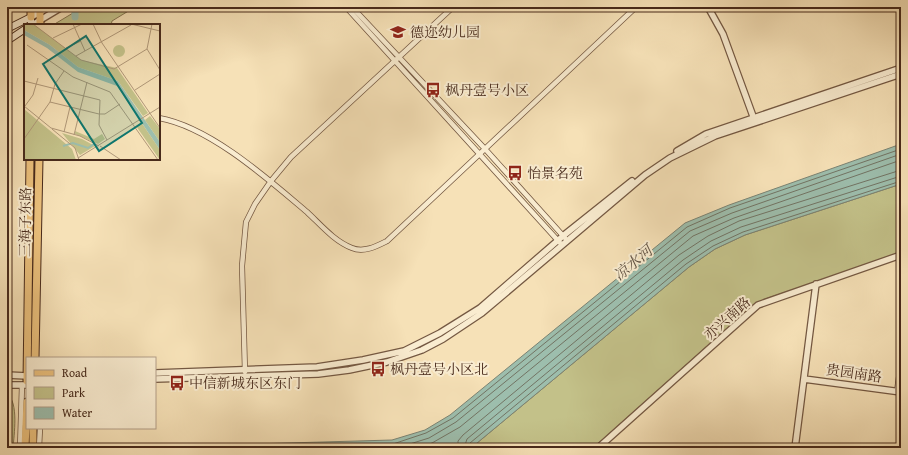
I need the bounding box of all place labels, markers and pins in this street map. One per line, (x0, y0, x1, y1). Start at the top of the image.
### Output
place label: 德迩幼儿园 (410, 22, 480, 42)
school or university icon: 德迩幼儿园 (389, 23, 407, 41)
place label: 枫丹壹号小区 (445, 80, 529, 100)
bus stop icon: 枫丹壹号小区 (424, 81, 442, 99)
place label: 怡景名苑 (527, 163, 583, 183)
bus stop icon: 怡景名苑 (506, 164, 524, 182)
place label: 枫丹壹号小区北 (390, 359, 488, 379)
bus stop icon: 枫丹壹号小区北 (369, 360, 387, 378)
place label: 中信新城东区东门 (189, 373, 301, 393)
bus stop icon: 中信新城东区东门 (168, 374, 186, 392)

